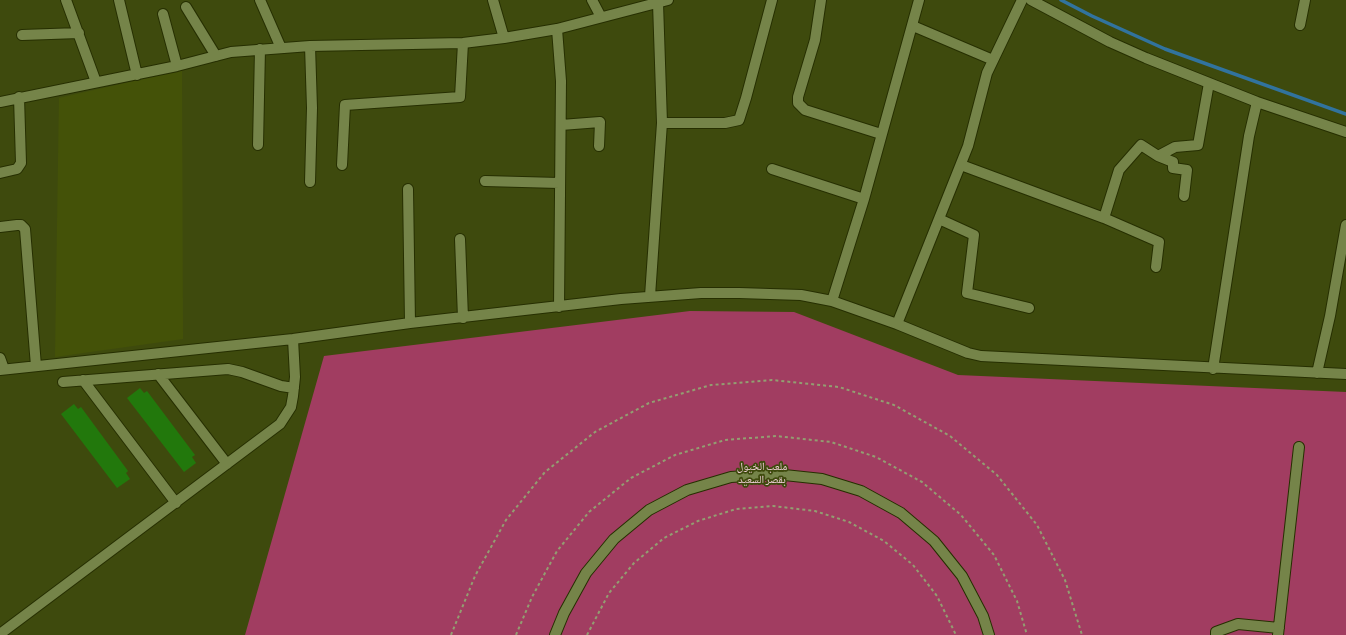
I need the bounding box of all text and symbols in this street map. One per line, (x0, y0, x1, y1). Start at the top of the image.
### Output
park label: ملعب الخيول بقصر السعيد (737, 460, 787, 486)

